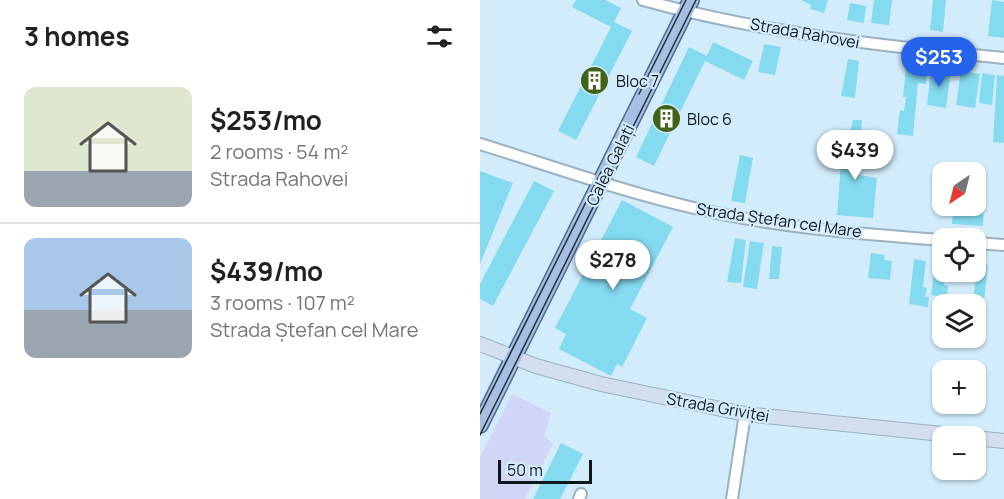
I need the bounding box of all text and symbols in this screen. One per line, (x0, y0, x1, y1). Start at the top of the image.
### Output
street label: Strada Rahovei (749, 13, 861, 53)
text: 3 homes (24, 18, 130, 54)
icon: filters (423, 20, 456, 53)
pin: $253 (903, 37, 975, 88)
text: $253 (915, 43, 963, 70)
building icon: Bloc 7 (579, 65, 611, 97)
place label: Bloc 7 (616, 70, 659, 92)
text: $253/mo (210, 102, 322, 138)
building icon: Bloc 6 (650, 103, 682, 135)
place label: Bloc 6 (687, 108, 732, 130)
icon: home (72, 111, 144, 183)
street label: Calea Galați (581, 120, 639, 210)
pin: $439 (819, 130, 891, 181)
text: $439 (831, 136, 879, 163)
text: 2 rooms · 54 m² (210, 138, 348, 165)
north arrow (932, 162, 986, 216)
map controls (932, 162, 986, 480)
text: Strada Rahovei (210, 165, 348, 192)
street label: Strada Ștefan cel Mare (695, 198, 863, 242)
button: locate (932, 228, 986, 282)
pin: $278 (577, 240, 649, 291)
text: $278 (589, 246, 637, 273)
text: $439/mo (210, 253, 323, 289)
icon: home (72, 262, 144, 334)
text: 3 rooms · 107 m² (210, 289, 355, 316)
button: layers (932, 294, 986, 348)
text: Strada Ștefan cel Mare (210, 316, 418, 343)
button: + (932, 360, 986, 414)
street label: Strada Griviței (665, 387, 771, 427)
button: − (932, 426, 986, 480)
scale bar (498, 457, 592, 484)
text: 50 m (507, 459, 543, 481)

